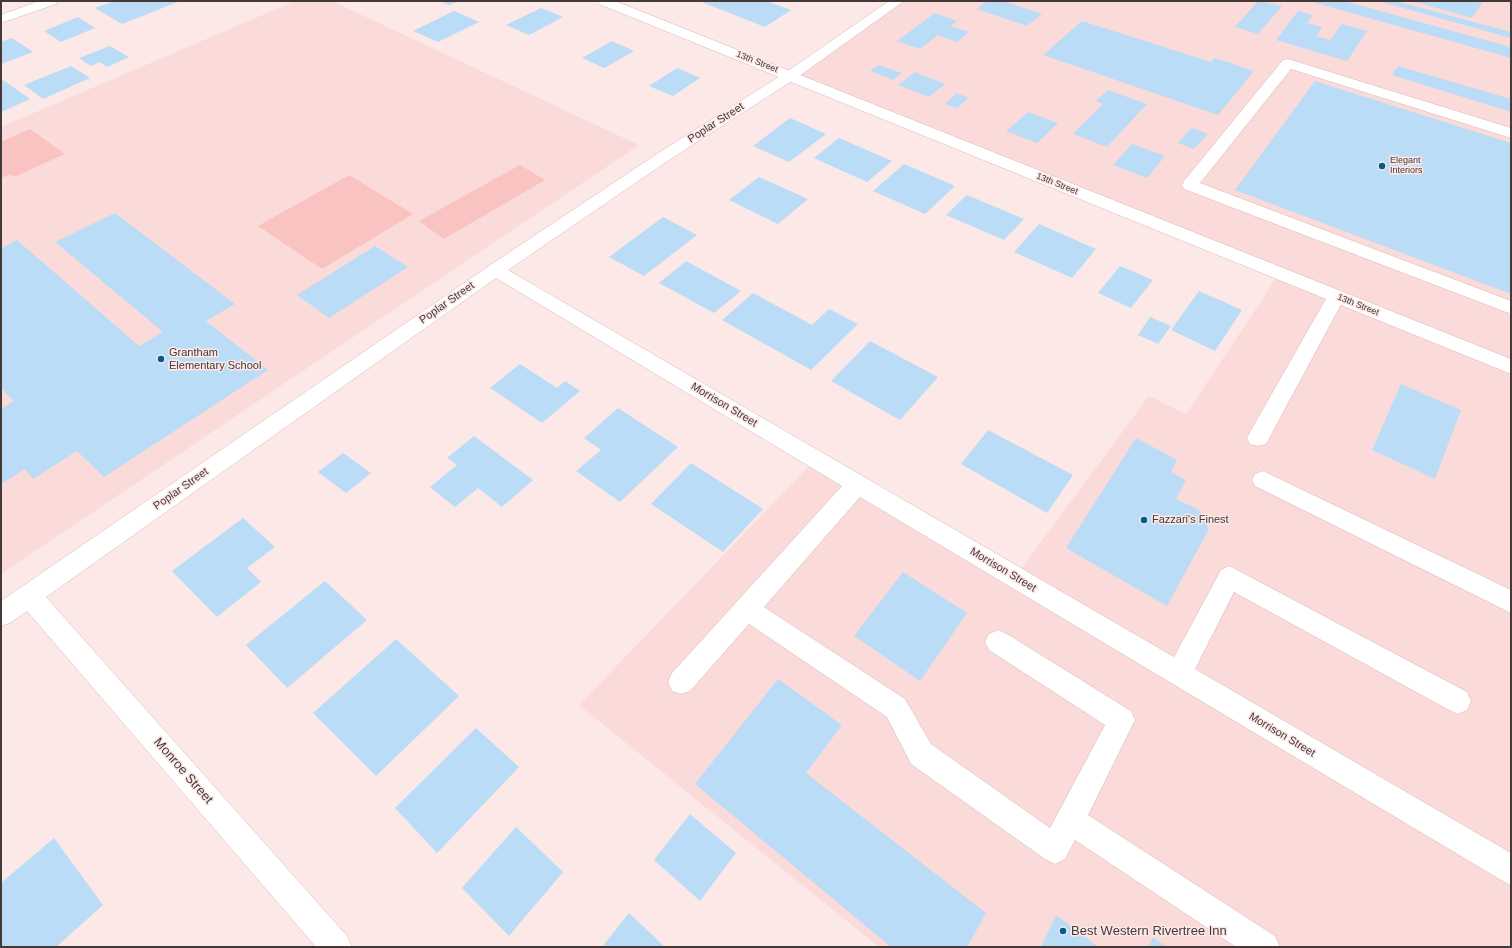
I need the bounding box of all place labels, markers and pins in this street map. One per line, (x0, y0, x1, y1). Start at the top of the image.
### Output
place label: Elegant Interiors (1390, 156, 1423, 177)
marker: Elegant Interiors (1377, 161, 1387, 171)
place label: Grantham Elementary School (169, 346, 261, 372)
marker: Grantham Elementary School (156, 354, 166, 364)
place label: Fazzari's Finest (1152, 513, 1229, 527)
marker: Fazzari's Finest (1139, 515, 1149, 525)
place label: Best Western Rivertree Inn (1071, 923, 1227, 939)
marker: Best Western Rivertree Inn (1058, 926, 1068, 936)

